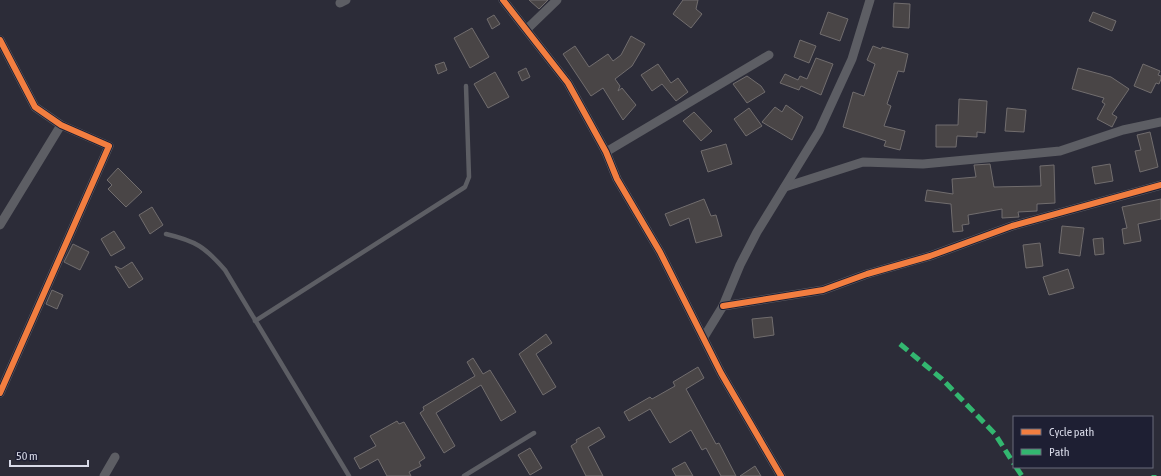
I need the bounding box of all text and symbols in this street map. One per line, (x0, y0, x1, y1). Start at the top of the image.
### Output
legend (1013, 416, 1153, 468)
text: Cycle path (1049, 425, 1094, 439)
scale bar (10, 442, 88, 468)
text: Path (1049, 445, 1070, 459)
text: 50 m (16, 449, 38, 463)

